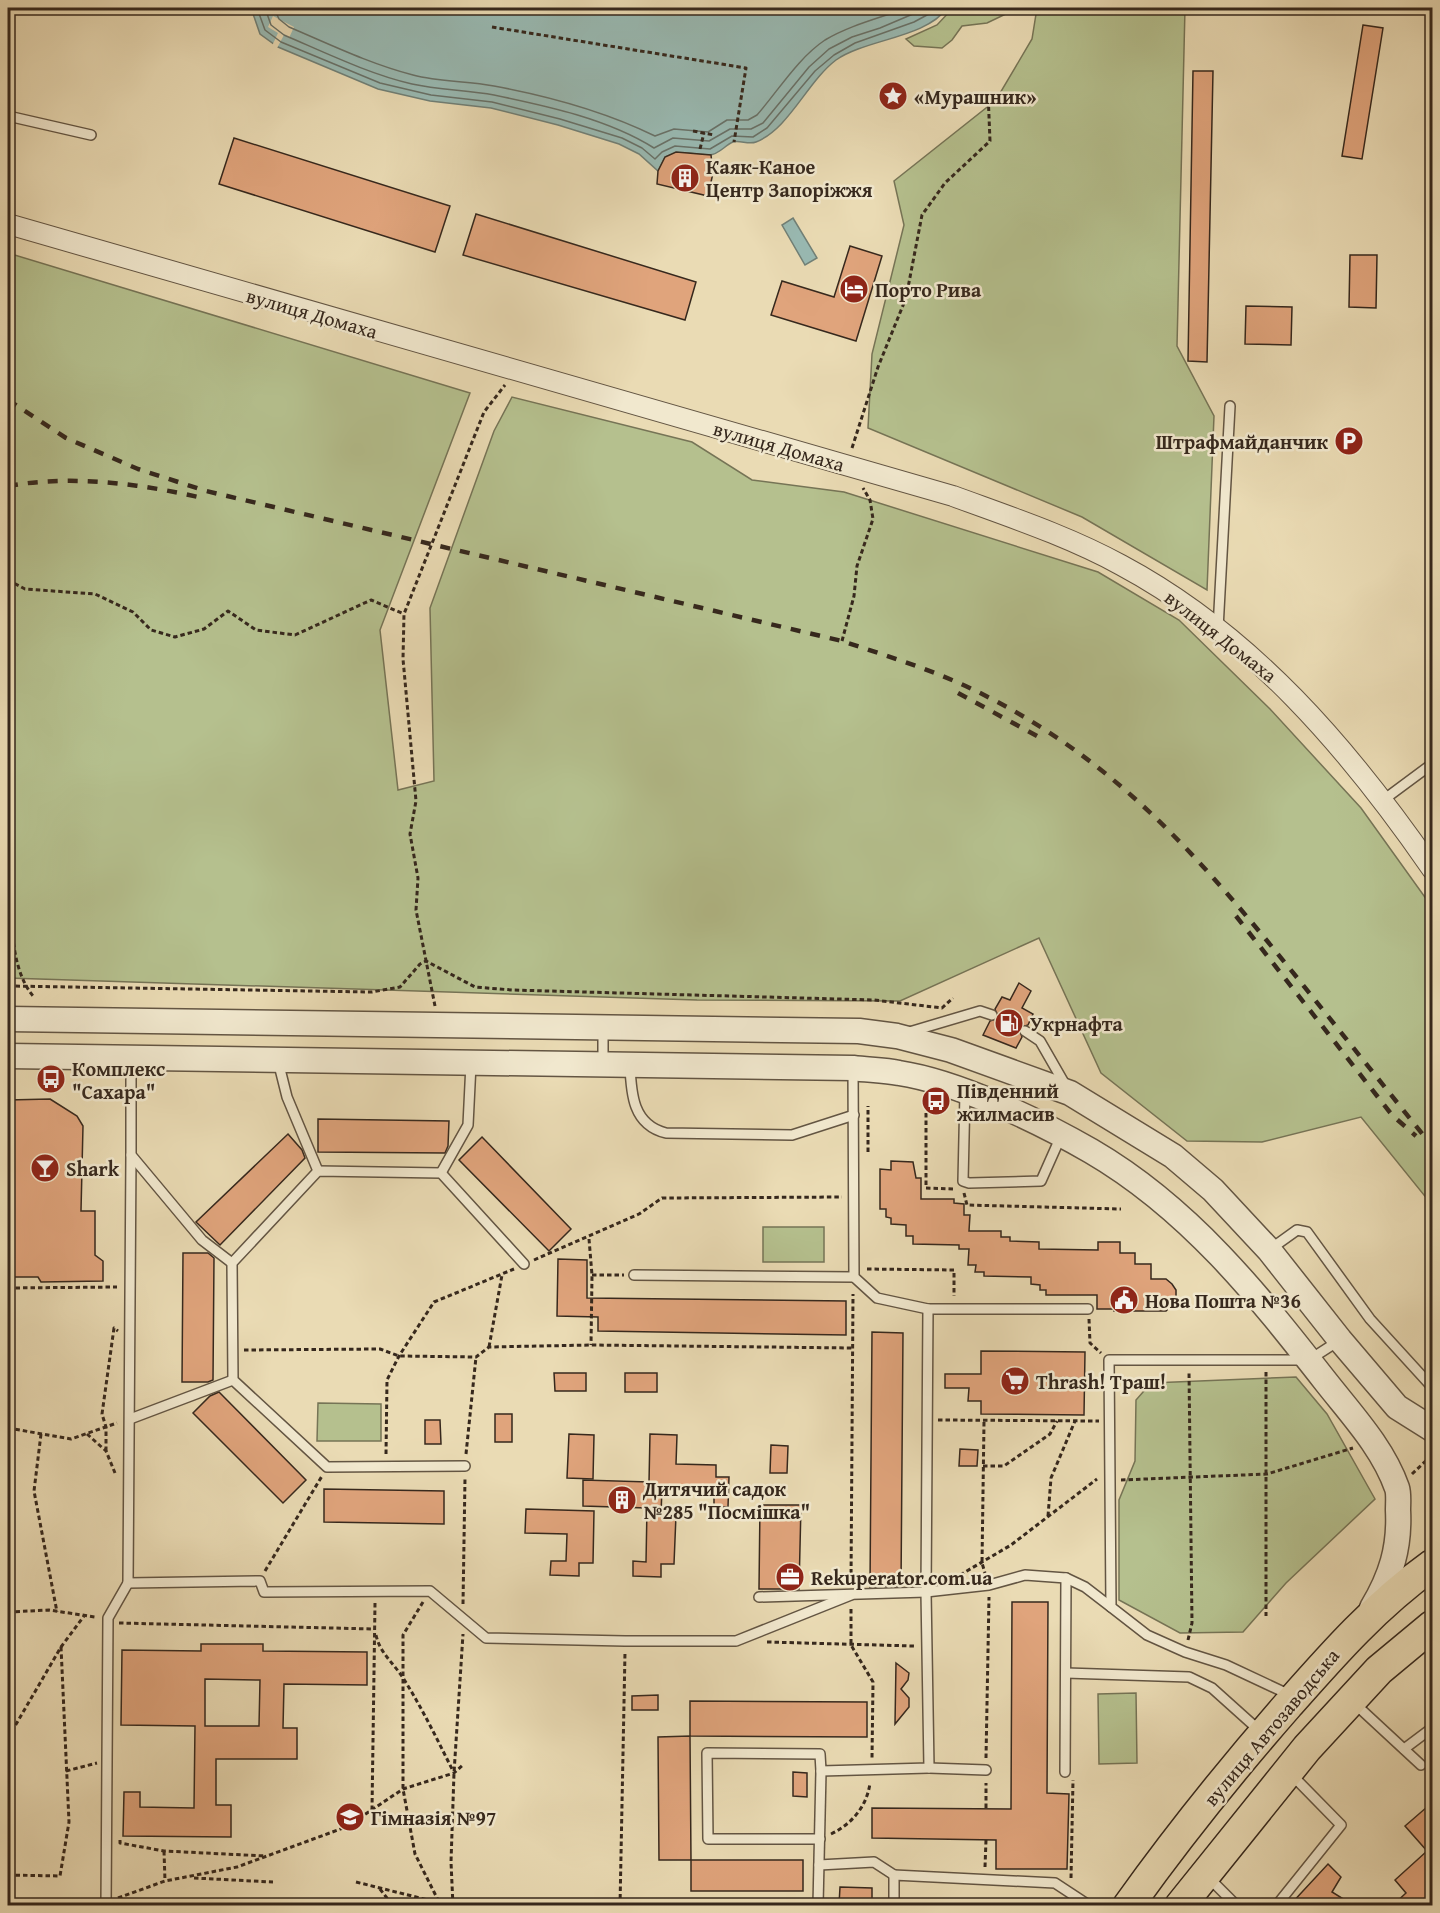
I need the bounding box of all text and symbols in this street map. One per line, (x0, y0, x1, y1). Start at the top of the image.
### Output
place icon: «Мурашник» (877, 80, 909, 112)
place label: «Мурашник» (914, 82, 1037, 111)
place label: Каяк-Каное Центр Запоріжжя (706, 152, 873, 204)
building icon: Каяк-Каное Центр Запоріжжя (669, 162, 701, 194)
hotel icon: Порто Рива (838, 273, 870, 305)
place label: Порто Рива (875, 275, 982, 304)
street label: вулиця Домаха (243, 280, 381, 346)
street label: вулиця Домаха (710, 413, 848, 479)
parking icon: Штрафмайданчик (1333, 425, 1365, 457)
place label: Штрафмайданчик (1156, 427, 1328, 456)
street label: вулиця Домаха (1159, 583, 1284, 689)
fuel station icon: Укрнафта (993, 1007, 1025, 1039)
place label: Укрнафта (1030, 1009, 1124, 1038)
place label: Комплекс "Сахара" (72, 1054, 165, 1106)
bus stop icon: Комплекс "Сахара" (35, 1063, 67, 1095)
place label: Південний жилмасив (957, 1076, 1059, 1128)
bus stop icon: Південний жилмасив (920, 1085, 952, 1117)
bar icon: Shark (29, 1152, 61, 1184)
place label: Shark (66, 1154, 120, 1183)
public building icon: Нова Пошта №36 (1108, 1284, 1140, 1316)
place label: Нова Пошта №36 (1145, 1286, 1301, 1315)
supermarket icon: Thrash! Траш! (999, 1365, 1031, 1397)
place label: Thrash! Траш! (1036, 1367, 1166, 1396)
place label: Дитячий садок №285 "Посмішка" (642, 1474, 810, 1526)
building icon: Дитячий садок №285 "Посмішка" (606, 1484, 638, 1516)
office icon: Rekuperator.com.ua (774, 1561, 806, 1593)
place label: Rekuperator.com.ua (811, 1563, 993, 1592)
street label: вулиця Автозаводська (1196, 1642, 1346, 1812)
school or university icon: Гімназія №97 (334, 1801, 366, 1833)
place label: Гімназія №97 (371, 1803, 496, 1832)

